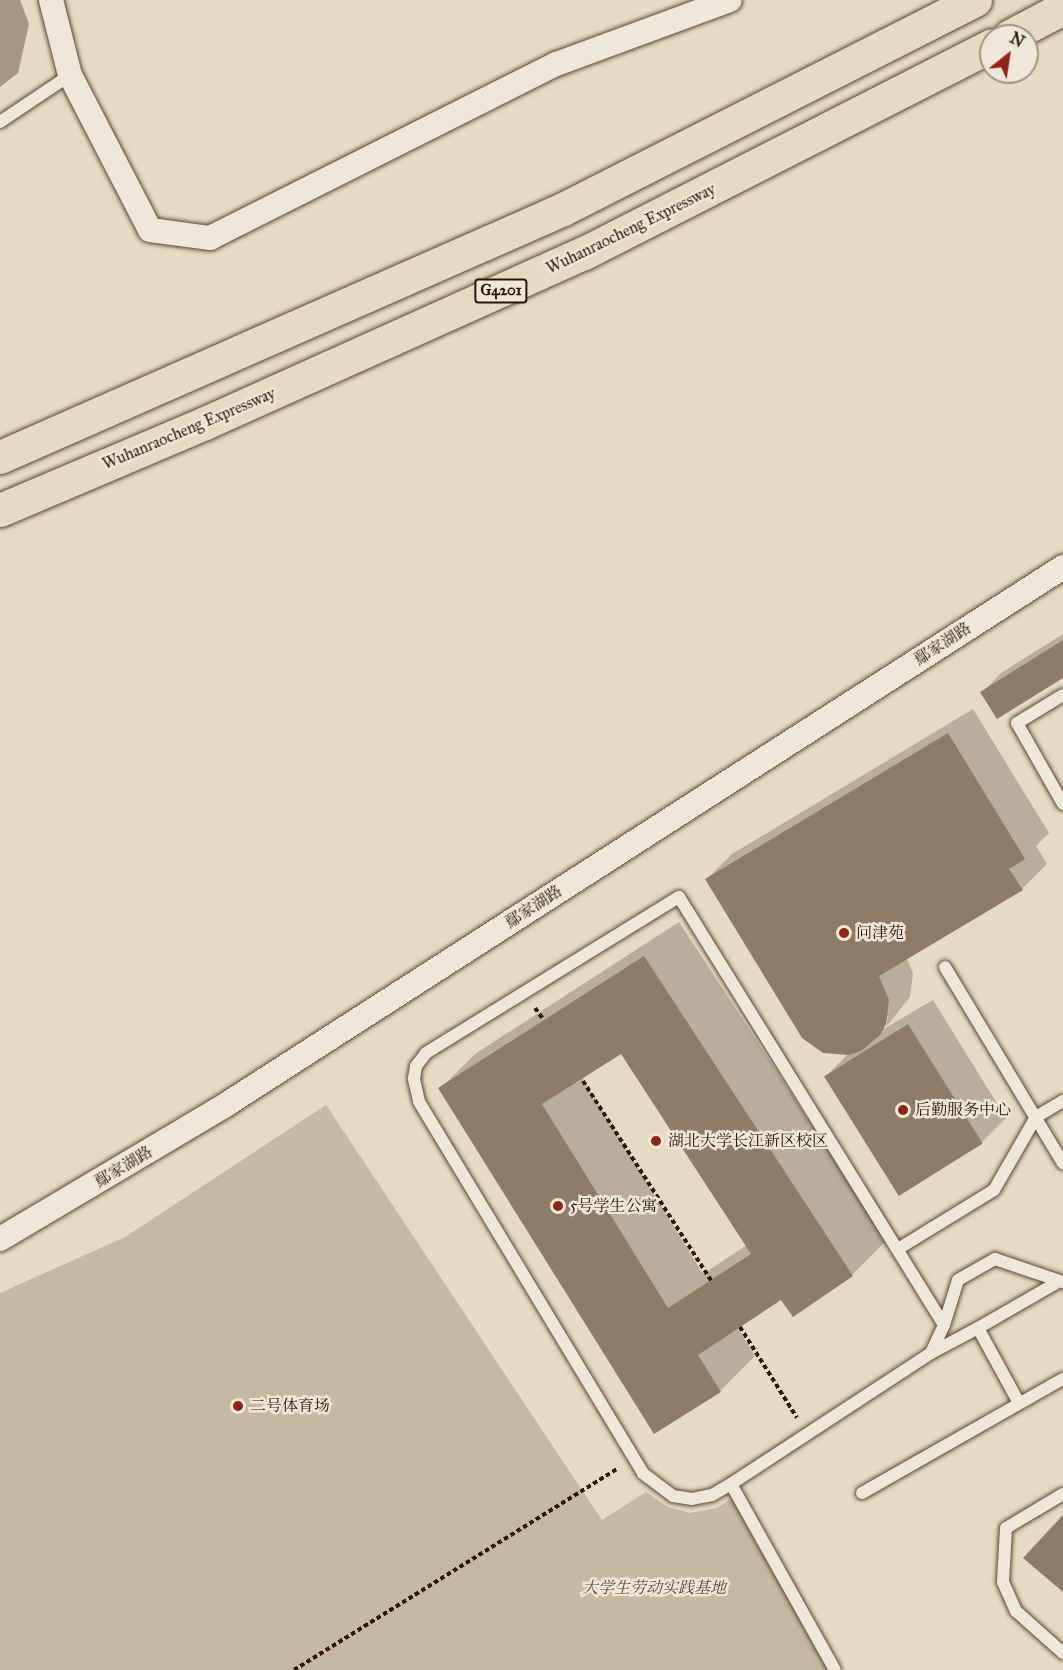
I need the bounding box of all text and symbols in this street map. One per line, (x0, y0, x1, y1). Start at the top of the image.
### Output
north arrow (979, 24, 1039, 84)
text: N (1007, 28, 1028, 51)
street label: Wuhanraocheng Expressway (543, 180, 719, 278)
road number: G4201 (474, 279, 528, 303)
street label: Wuhanraocheng Expressway (100, 384, 278, 474)
street label: 鄢家湖路 (911, 619, 975, 669)
street label: 鄢家湖路 (502, 882, 566, 932)
place label: 问津苑 (856, 923, 904, 943)
marker: 问津苑 (837, 926, 851, 940)
place label: 后勤服务中心 (915, 1100, 1011, 1120)
marker: 后勤服务中心 (896, 1103, 910, 1117)
place label: 湖北大学长江新区校区 (668, 1131, 828, 1151)
marker: 湖北大学长江新区校区 (649, 1134, 663, 1148)
street label: 鄢家湖路 (92, 1142, 156, 1192)
place label: 5号学生公寓 (570, 1196, 657, 1216)
marker: 5号学生公寓 (551, 1199, 565, 1213)
place label: 二号体育场 (250, 1396, 330, 1416)
marker: 二号体育场 (231, 1399, 245, 1413)
park label: 大学生劳动实践基地 (582, 1578, 726, 1598)

